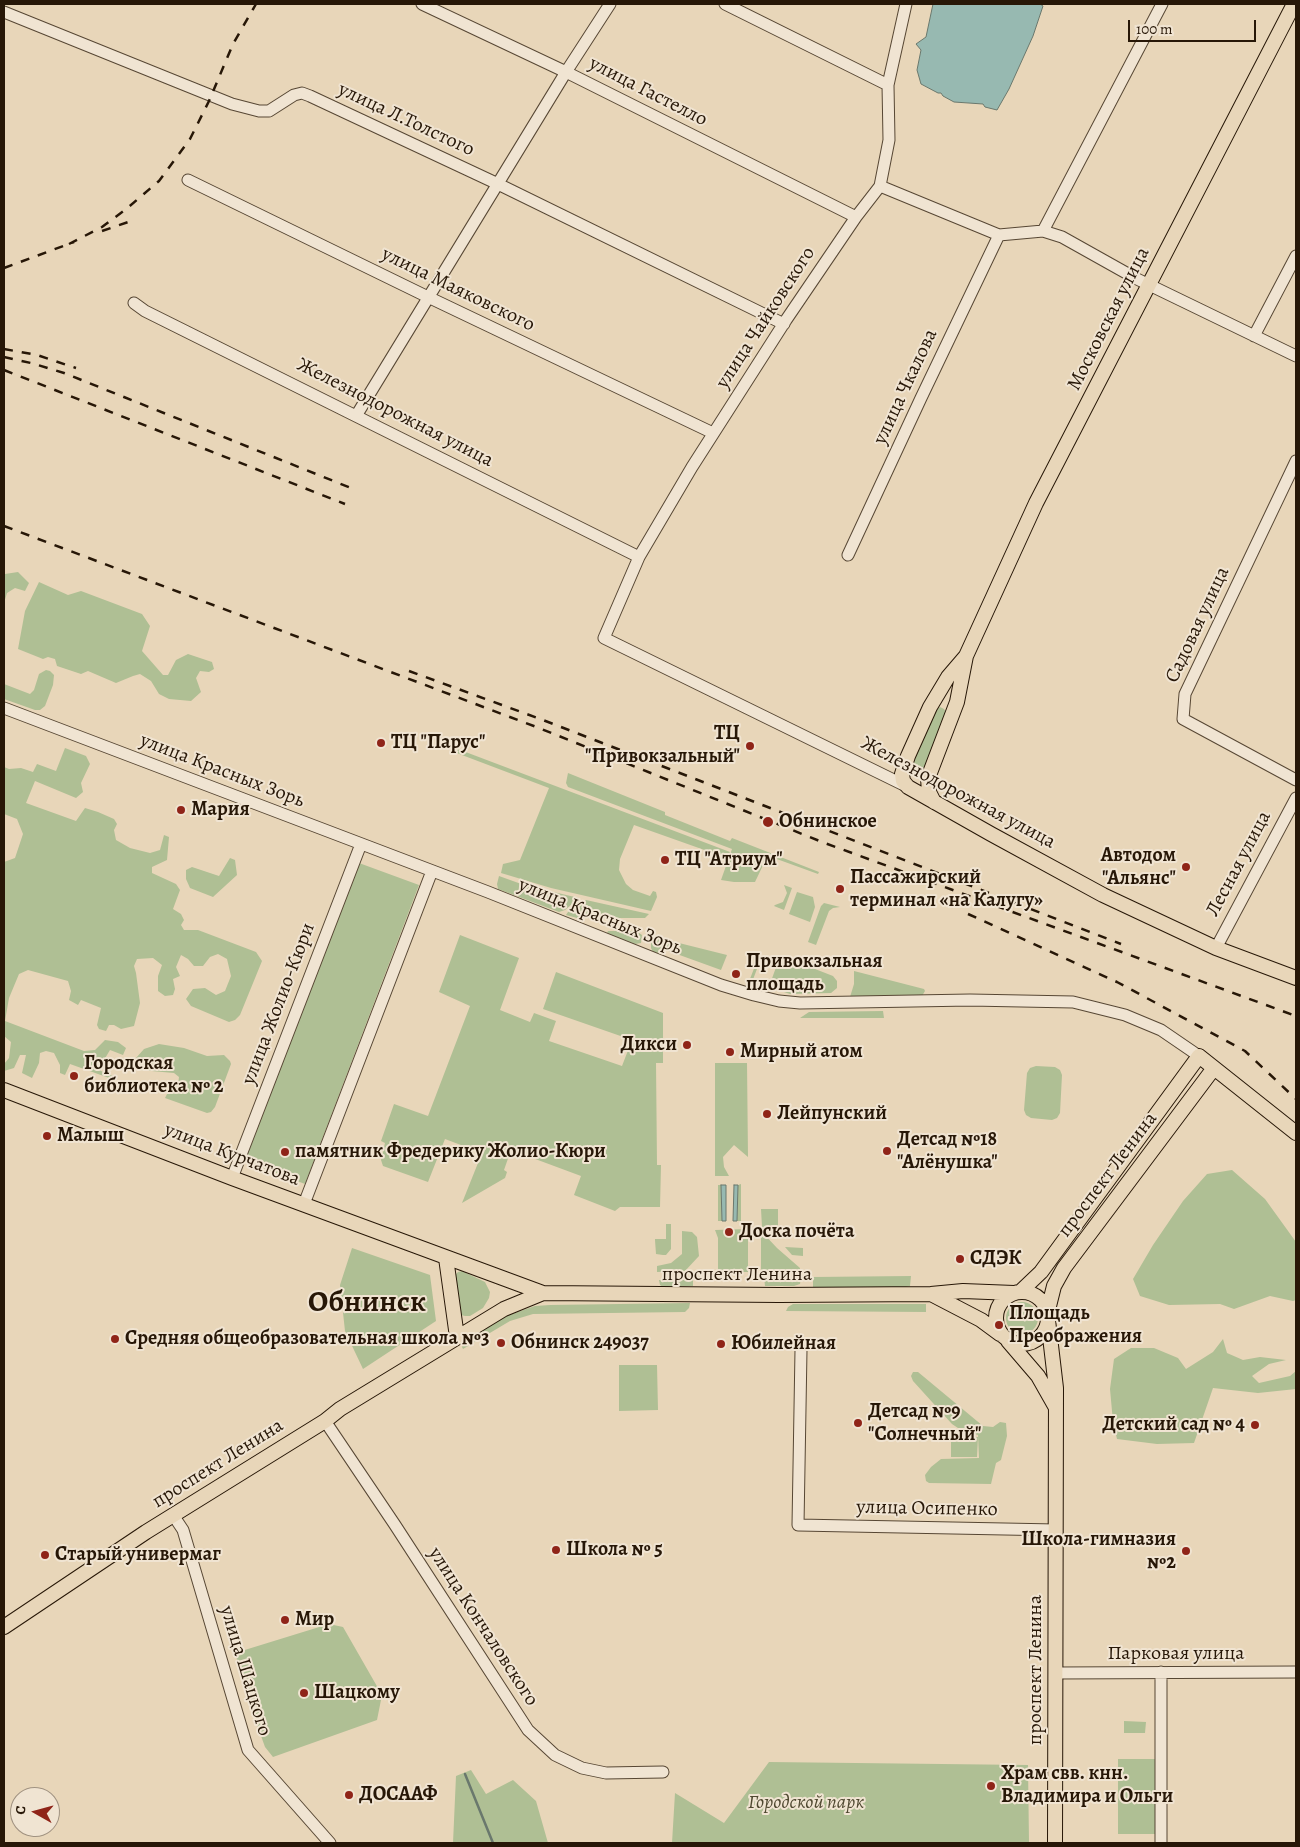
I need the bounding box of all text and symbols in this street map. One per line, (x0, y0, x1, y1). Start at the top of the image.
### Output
scale bar (1130, 10, 1258, 42)
text: 100 m (1136, 19, 1173, 39)
street label: улица Гастелло (585, 52, 711, 132)
street label: улица Л.Толстого (334, 78, 478, 162)
street label: улица Маяковского (377, 243, 539, 337)
street label: улица Чайковского (711, 243, 821, 393)
street label: Московская улица (1063, 243, 1155, 395)
street label: улица Чкалова (869, 325, 943, 449)
street label: Железнодорожная улица (293, 353, 497, 473)
street label: Садовая улица (1161, 563, 1235, 687)
place label: ТЦ "Привокзальный" (585, 722, 740, 769)
street label: улица Красных Зорь (136, 729, 308, 813)
place label: ТЦ "Парус" (391, 731, 485, 755)
street label: Железнодорожная улица (857, 731, 1059, 855)
marker: ТЦ "Парус" (375, 737, 387, 749)
marker: ТЦ "Привокзальный" (744, 740, 756, 752)
place label: Мария (191, 798, 250, 822)
marker: Мария (175, 804, 187, 816)
street label: Лесная улица (1201, 807, 1277, 921)
place label: Обнинское (779, 810, 877, 834)
marker: Обнинское (761, 815, 775, 829)
place label: Автодом "Альянс" (1101, 844, 1176, 891)
place label: ТЦ "Атриум" (675, 848, 783, 872)
marker: ТЦ "Атриум" (659, 854, 671, 866)
marker: Автодом "Альянс" (1180, 861, 1192, 873)
place label: Пассажирский терминал «на Калугу» (850, 866, 1043, 913)
street label: улица Красных Зорь (515, 873, 685, 961)
marker: Пассажирский терминал «на Калугу» (834, 883, 846, 895)
street label: улица Жолио-Кюри (237, 920, 321, 1088)
place label: Привокзальная площадь (746, 950, 882, 997)
marker: Привокзальная площадь (730, 968, 742, 980)
place label: Дикси (621, 1033, 677, 1057)
marker: Дикси (681, 1039, 693, 1051)
place label: Мирный атом (740, 1040, 863, 1064)
marker: Мирный атом (724, 1046, 736, 1058)
place label: Городская библиотека № 2 (84, 1052, 223, 1099)
marker: Городская библиотека № 2 (68, 1070, 80, 1082)
place label: Лейпунский (777, 1102, 887, 1126)
marker: Лейпунский (761, 1108, 773, 1120)
street label: проспект Ленина (1053, 1108, 1163, 1242)
street label: улица Курчатова (161, 1118, 303, 1192)
place label: Малыш (57, 1124, 124, 1148)
place label: Детсад №18 "Алёнушка" (897, 1128, 998, 1175)
marker: Малыш (41, 1130, 53, 1142)
place label: памятник Фредерику Жолио-Кюри (295, 1140, 606, 1164)
marker: Детсад №18 "Алёнушка" (881, 1145, 893, 1157)
marker: памятник Фредерику Жолио-Кюри (279, 1146, 291, 1158)
place label: Доска почёта (739, 1220, 854, 1244)
marker: Доска почёта (723, 1226, 735, 1238)
place label: СДЭК (970, 1247, 1022, 1271)
marker: СДЭК (954, 1253, 966, 1265)
street label: проспект Ленина (662, 1263, 812, 1287)
district label: Обнинск (308, 1286, 426, 1322)
place label: Площадь Преображения (1009, 1302, 1142, 1349)
marker: Площадь Преображения (993, 1319, 1005, 1331)
place label: Средняя общеобразовательная школа №3 (125, 1327, 490, 1351)
place label: Обнинск 249037 (511, 1331, 649, 1355)
place label: Юбилейная (731, 1332, 836, 1356)
marker: Средняя общеобразовательная школа №3 (109, 1333, 121, 1345)
marker: Обнинск 249037 (495, 1337, 507, 1349)
marker: Юбилейная (715, 1338, 727, 1350)
place label: Детсад №9 "Солнечный" (868, 1400, 981, 1447)
place label: Детский сад № 4 (1102, 1413, 1245, 1437)
street label: проспект Ленина (148, 1414, 288, 1514)
marker: Детсад №9 "Солнечный" (852, 1417, 864, 1429)
marker: Детский сад № 4 (1249, 1419, 1261, 1431)
street label: улица Осипенко (856, 1496, 998, 1522)
place label: Школа-гимназия №2 (1021, 1528, 1176, 1575)
place label: Школа № 5 (566, 1538, 663, 1562)
place label: Старый универмаг (55, 1543, 221, 1567)
street label: улица Кончаловского (423, 1543, 543, 1711)
marker: Школа № 5 (550, 1544, 562, 1556)
marker: Школа-гимназия №2 (1180, 1545, 1192, 1557)
marker: Старый универмаг (39, 1549, 51, 1561)
street label: проспект Ленина (1024, 1595, 1048, 1745)
street label: улица Шацкого (214, 1603, 276, 1739)
place label: Мир (295, 1608, 334, 1632)
marker: Мир (279, 1614, 291, 1626)
street label: Парковая улица (1107, 1642, 1245, 1666)
place label: Шацкому (314, 1681, 400, 1705)
marker: Шацкому (298, 1687, 310, 1699)
place label: Храм свв. кнн. Владимира и Ольги (1001, 1762, 1173, 1809)
marker: Храм свв. кнн. Владимира и Ольги (985, 1780, 997, 1792)
place label: ДОСААФ (359, 1783, 437, 1807)
north arrow (10, 1787, 60, 1837)
marker: ДОСААФ (343, 1789, 355, 1801)
park label: Городской парк (748, 1791, 864, 1815)
text: С (11, 1805, 31, 1816)

